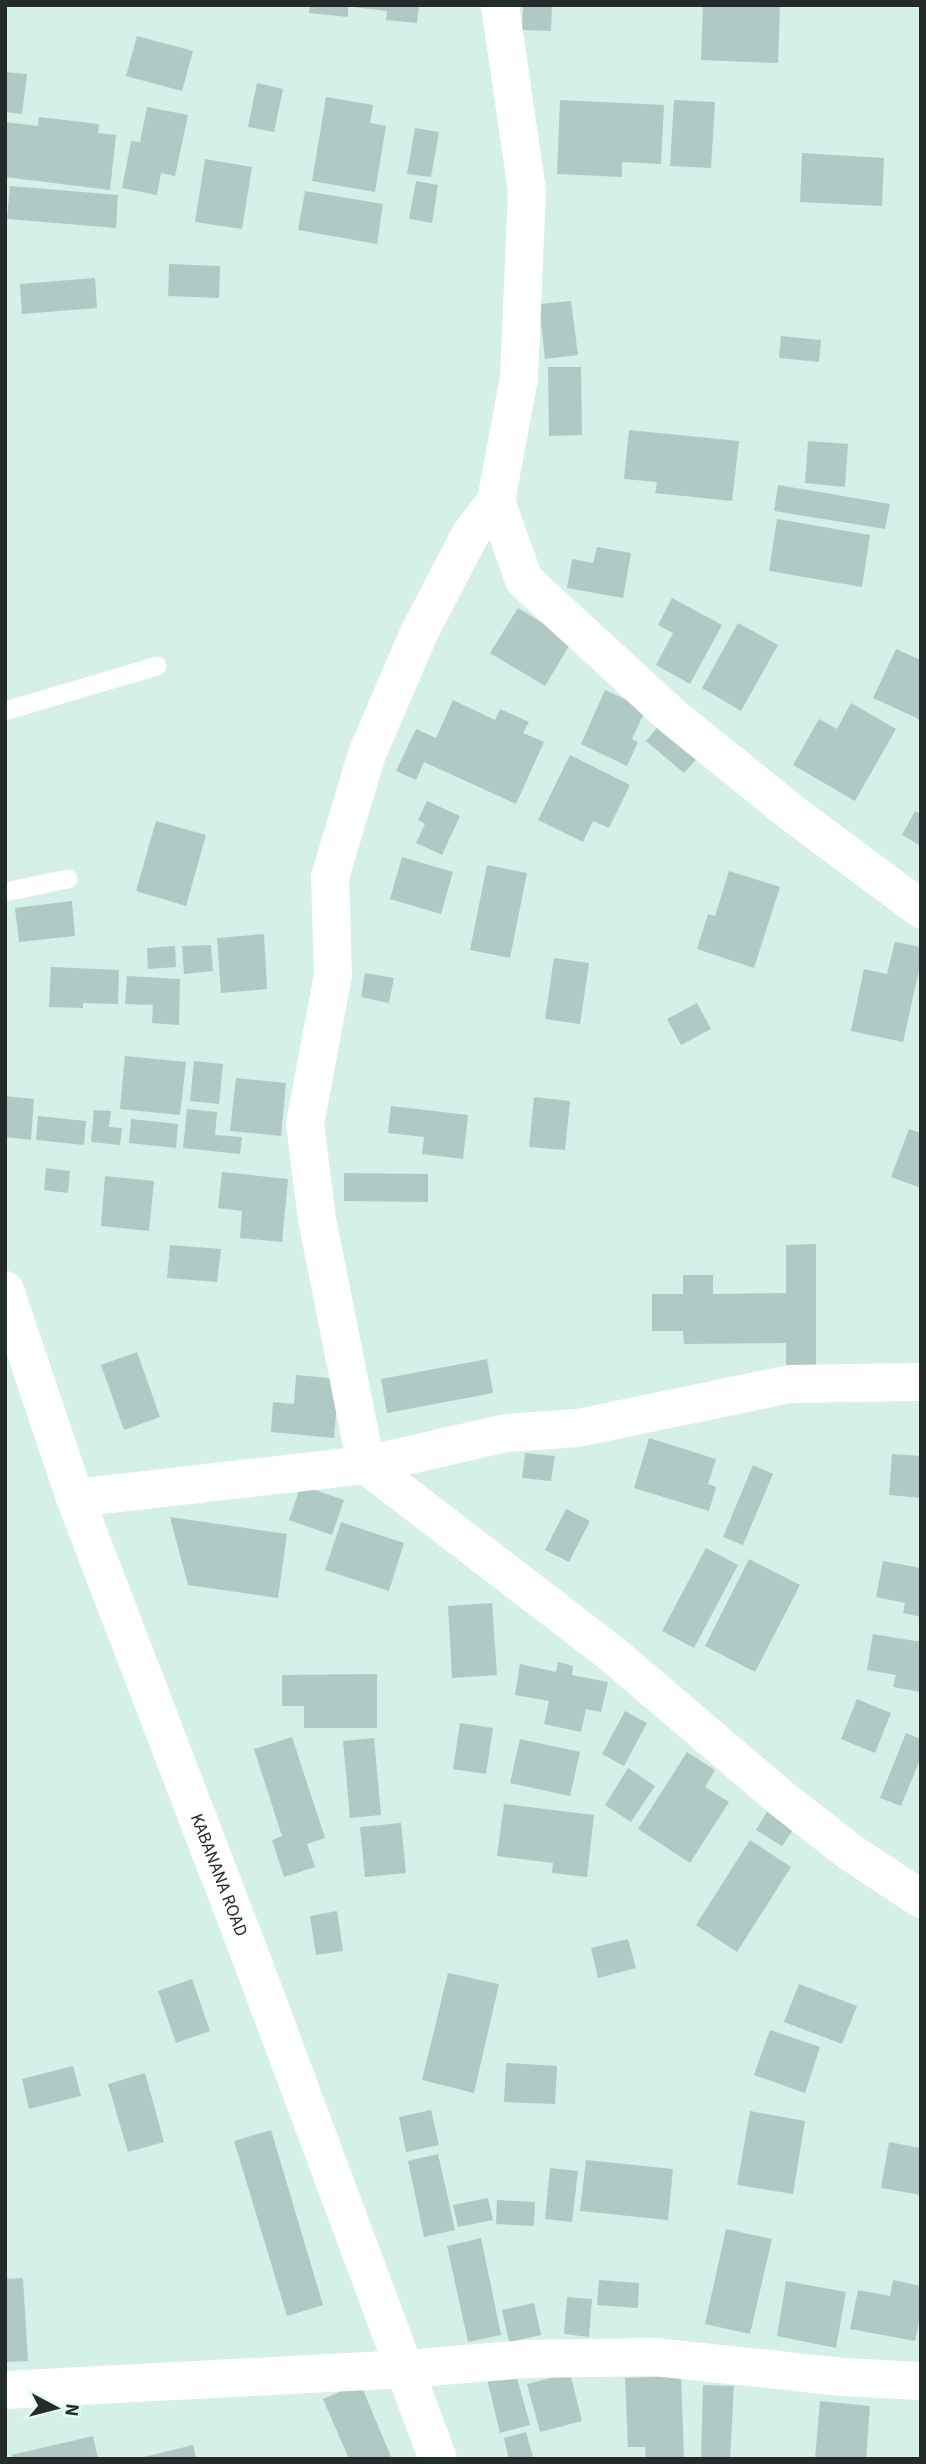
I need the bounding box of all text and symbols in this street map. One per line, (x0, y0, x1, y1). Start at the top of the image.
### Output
street label: KABANANA ROAD (184, 1810, 254, 1940)
north arrow (21, 2373, 91, 2443)
text: N (57, 2402, 86, 2418)

